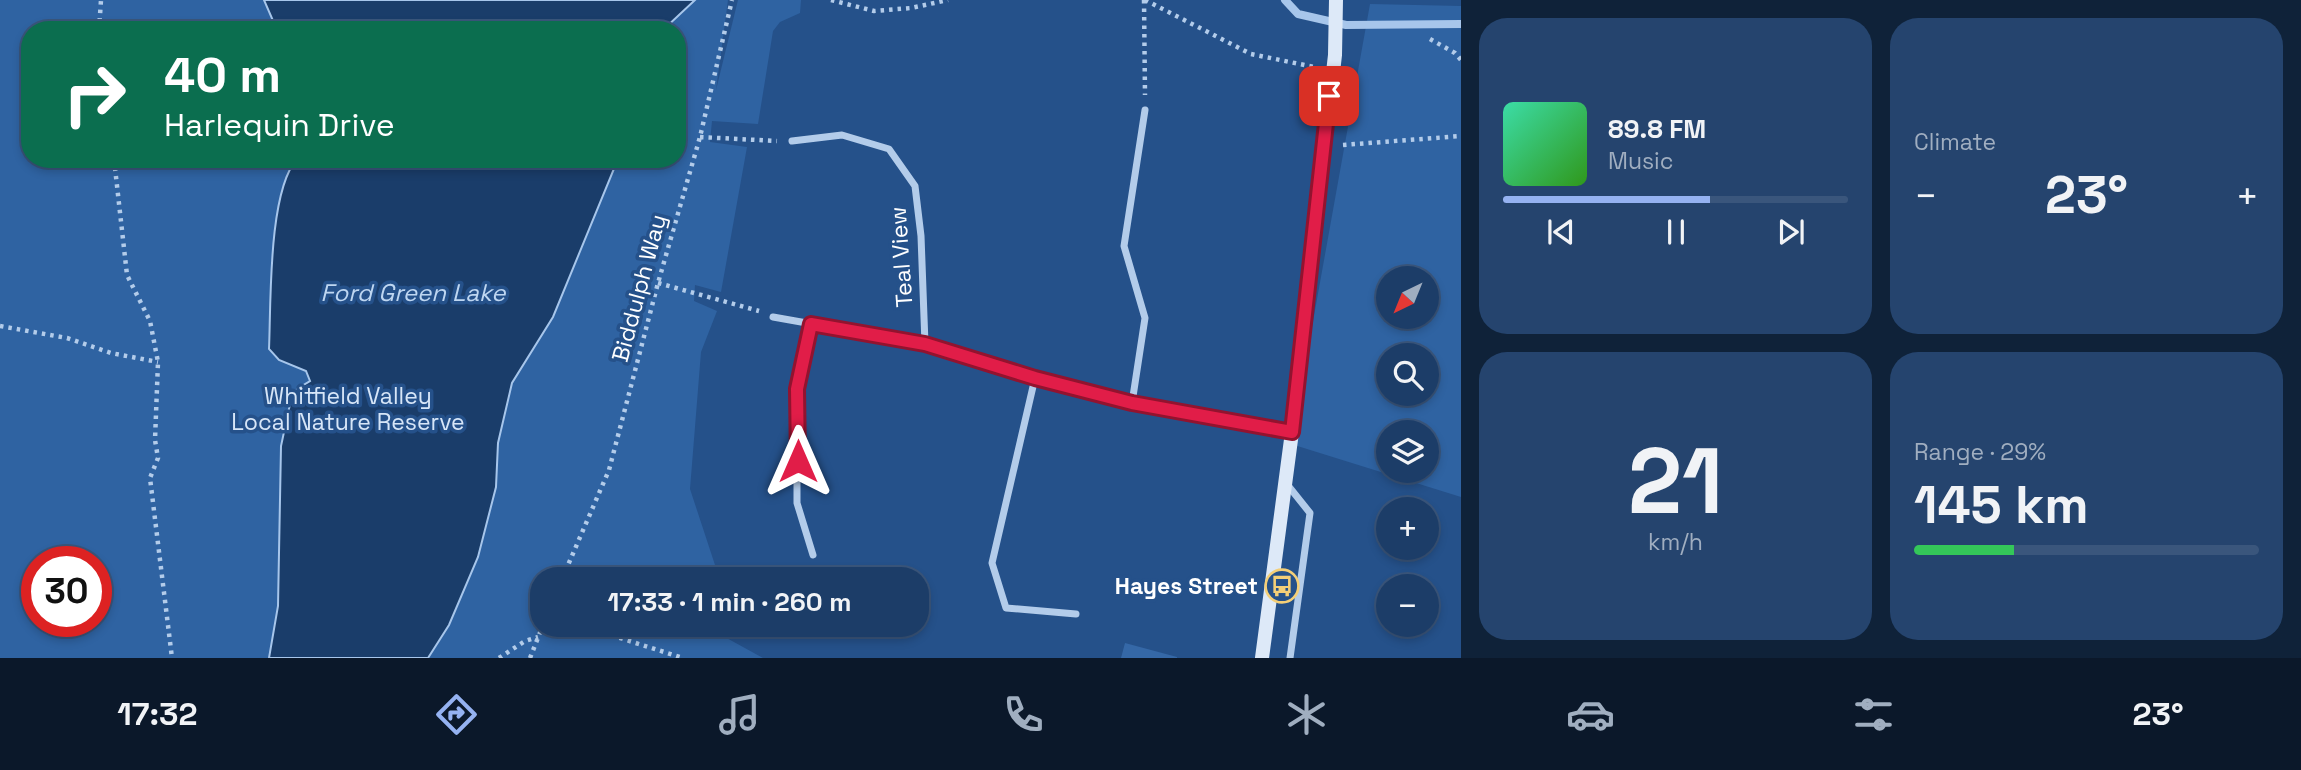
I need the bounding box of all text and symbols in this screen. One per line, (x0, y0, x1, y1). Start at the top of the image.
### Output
text: 40 m (164, 44, 281, 106)
icon: right (49, 49, 140, 140)
pin (1299, 66, 1359, 126)
icon: arrive (1310, 77, 1348, 115)
text: Harlequin Drive (164, 105, 395, 145)
text: 89.8 FM (1608, 112, 1706, 146)
text: Climate (1914, 127, 1996, 157)
text: Music (1608, 146, 1673, 176)
text: 23° (2045, 162, 2128, 228)
text: − (1914, 172, 1938, 220)
text: + (2235, 172, 2259, 220)
street label: Teal View (883, 206, 919, 308)
street label: Biddulph Way (605, 211, 673, 365)
icon: previous (1542, 213, 1580, 251)
icon: pause (1657, 213, 1695, 251)
icon: next (1772, 213, 1810, 251)
north arrow (1376, 266, 1438, 329)
map controls (1376, 266, 1439, 637)
water label: Ford Green Lake (320, 277, 506, 308)
button: search (1376, 343, 1439, 406)
park label: Whitfield Valley Local Nature Reserve (231, 381, 465, 437)
button: layers (1376, 420, 1439, 483)
text: 21 (1628, 423, 1723, 540)
position arrow (761, 424, 835, 498)
text: Range · 29% (1914, 437, 2046, 467)
text: 145 km (1914, 472, 2089, 538)
button: + (1376, 497, 1439, 560)
text: km/h (1648, 527, 1703, 557)
speed limit sign: 30 (21, 546, 112, 637)
bus stop icon: Hayes Street (1263, 567, 1301, 605)
place label: Hayes Street (1115, 571, 1258, 601)
button: − (1376, 574, 1439, 637)
text: 17:33 · 1 min · 260 m (608, 585, 851, 619)
icon: directions (432, 690, 481, 739)
icon: music (715, 690, 764, 739)
icon: phone (999, 690, 1048, 739)
icon: climate (1282, 690, 1331, 739)
icon: car (1566, 690, 1615, 739)
icon: filters (1849, 690, 1898, 739)
text: 17:32 (117, 694, 197, 734)
text: 23° (2133, 694, 2184, 734)

